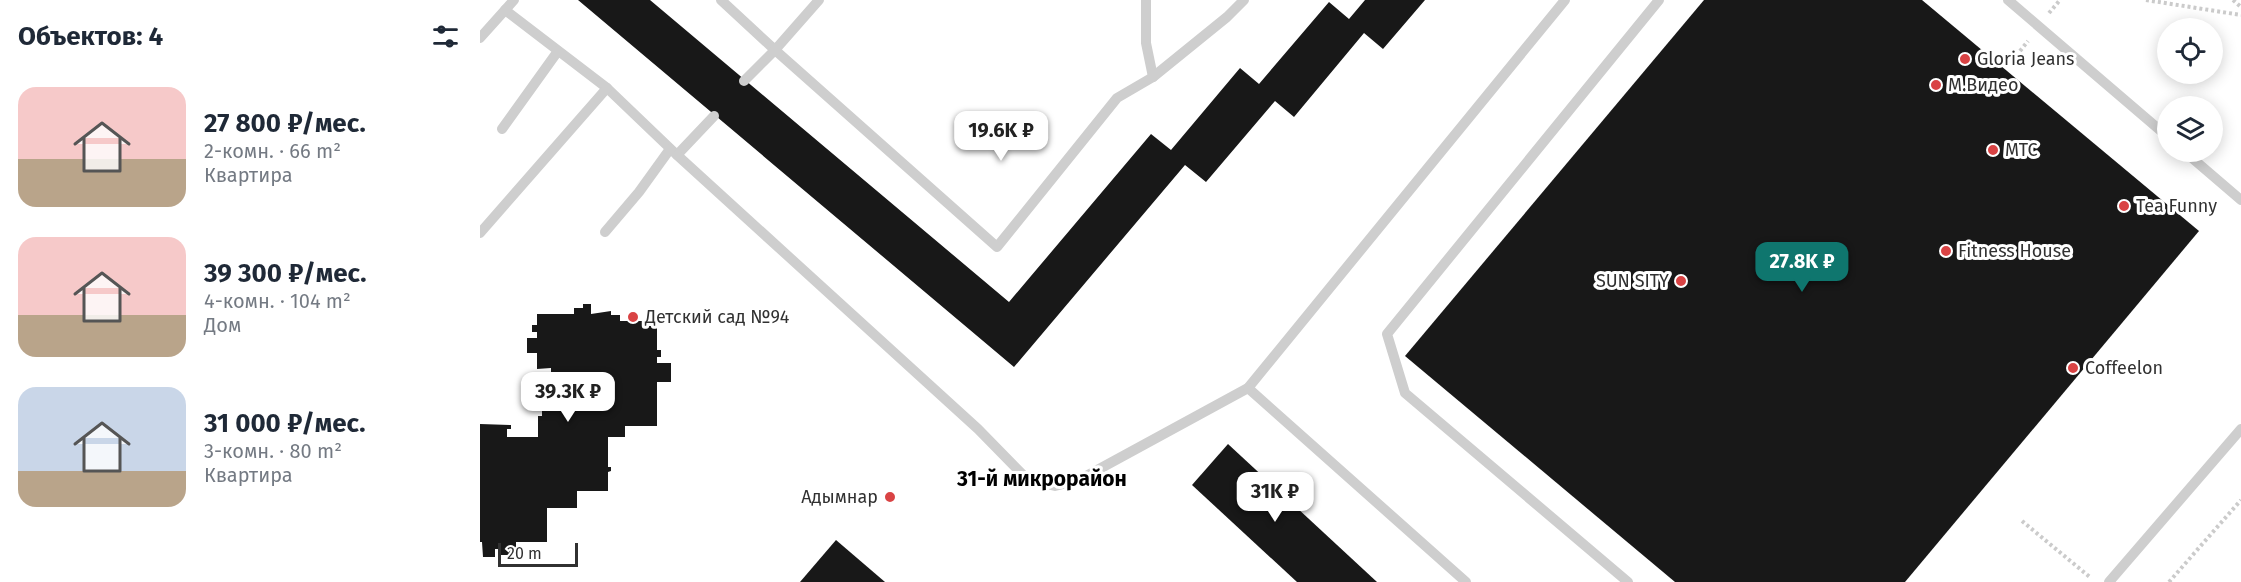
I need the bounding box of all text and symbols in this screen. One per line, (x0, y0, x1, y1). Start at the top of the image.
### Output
map controls (2157, 18, 2223, 162)
button: locate (2157, 18, 2223, 84)
icon: filters (429, 20, 462, 53)
text: Объектов: 4 (18, 21, 163, 52)
place label: Gloria Jeans (1977, 48, 2075, 70)
marker: Gloria Jeans (1958, 52, 1972, 66)
place label: М.Видео (1948, 74, 2018, 96)
marker: М.Видео (1929, 78, 1943, 92)
button: layers (2157, 96, 2223, 162)
text: 27 800 ₽/мес. (204, 108, 366, 139)
icon: home (66, 111, 138, 183)
pin: 19.6K ₽ (946, 111, 1056, 162)
text: 19.6K ₽ (968, 118, 1034, 142)
text: 2-комн. · 66 m² (204, 139, 341, 163)
place label: МТС (2005, 139, 2038, 161)
marker: МТС (1986, 143, 2000, 157)
text: Квартира (204, 163, 293, 187)
place label: Tea Funny (2136, 195, 2217, 217)
marker: Tea Funny (2117, 199, 2131, 213)
place label: Fitness House (1958, 240, 2071, 262)
pin: 27.8K ₽ (1747, 242, 1857, 293)
marker: Fitness House (1939, 244, 1953, 258)
text: 27.8K ₽ (1769, 249, 1835, 273)
text: 39 300 ₽/мес. (204, 258, 367, 289)
icon: home (66, 261, 138, 333)
place label: SUN SITY (1596, 270, 1669, 292)
marker: SUN SITY (1674, 274, 1688, 288)
text: 4-комн. · 104 m² (204, 289, 351, 313)
place label: Детский сад №94 (644, 306, 790, 328)
marker: Детский сад №94 (626, 310, 640, 324)
text: Дом (204, 313, 241, 337)
place label: Coffeelon (2085, 357, 2163, 379)
marker: Coffeelon (2066, 361, 2080, 375)
pin: 39.3K ₽ (513, 372, 623, 423)
text: 39.3K ₽ (535, 379, 601, 403)
text: 31 000 ₽/мес. (204, 408, 365, 439)
icon: home (66, 411, 138, 483)
text: 3-комн. · 80 m² (204, 439, 342, 463)
text: Квартира (204, 463, 293, 487)
district label: 31-й микрорайон (956, 466, 1127, 492)
pin: 31K ₽ (1233, 472, 1317, 523)
text: 31K ₽ (1251, 479, 1299, 503)
place label: Адымнар (801, 486, 878, 508)
marker: Адымнар (883, 490, 897, 504)
scale bar (498, 540, 578, 568)
text: 20 m (507, 544, 542, 563)

